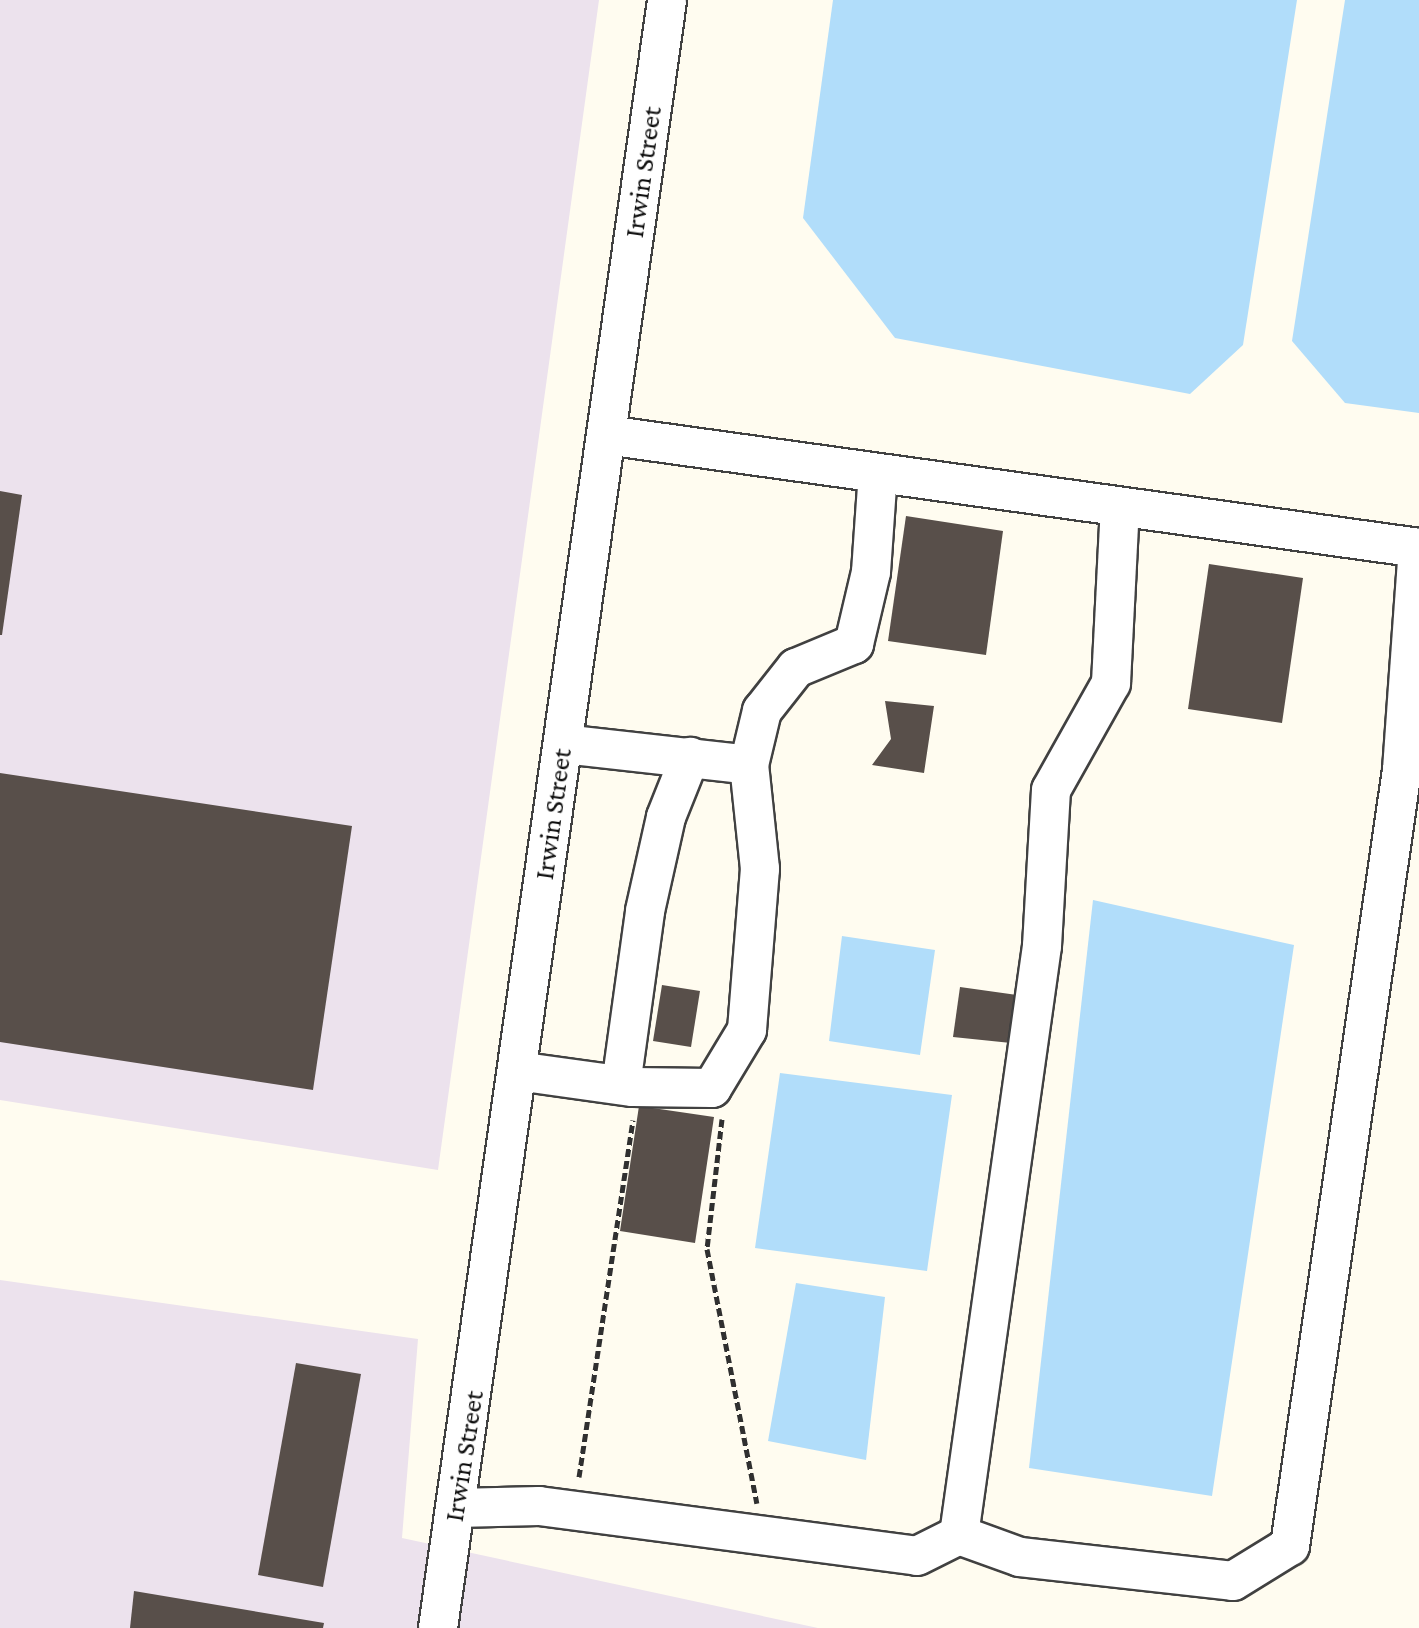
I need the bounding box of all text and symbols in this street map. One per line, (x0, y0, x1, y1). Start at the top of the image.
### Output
street label: Irwin Street (617, 104, 669, 240)
street label: Irwin Street (527, 746, 579, 882)
street label: Irwin Street (437, 1388, 491, 1524)

